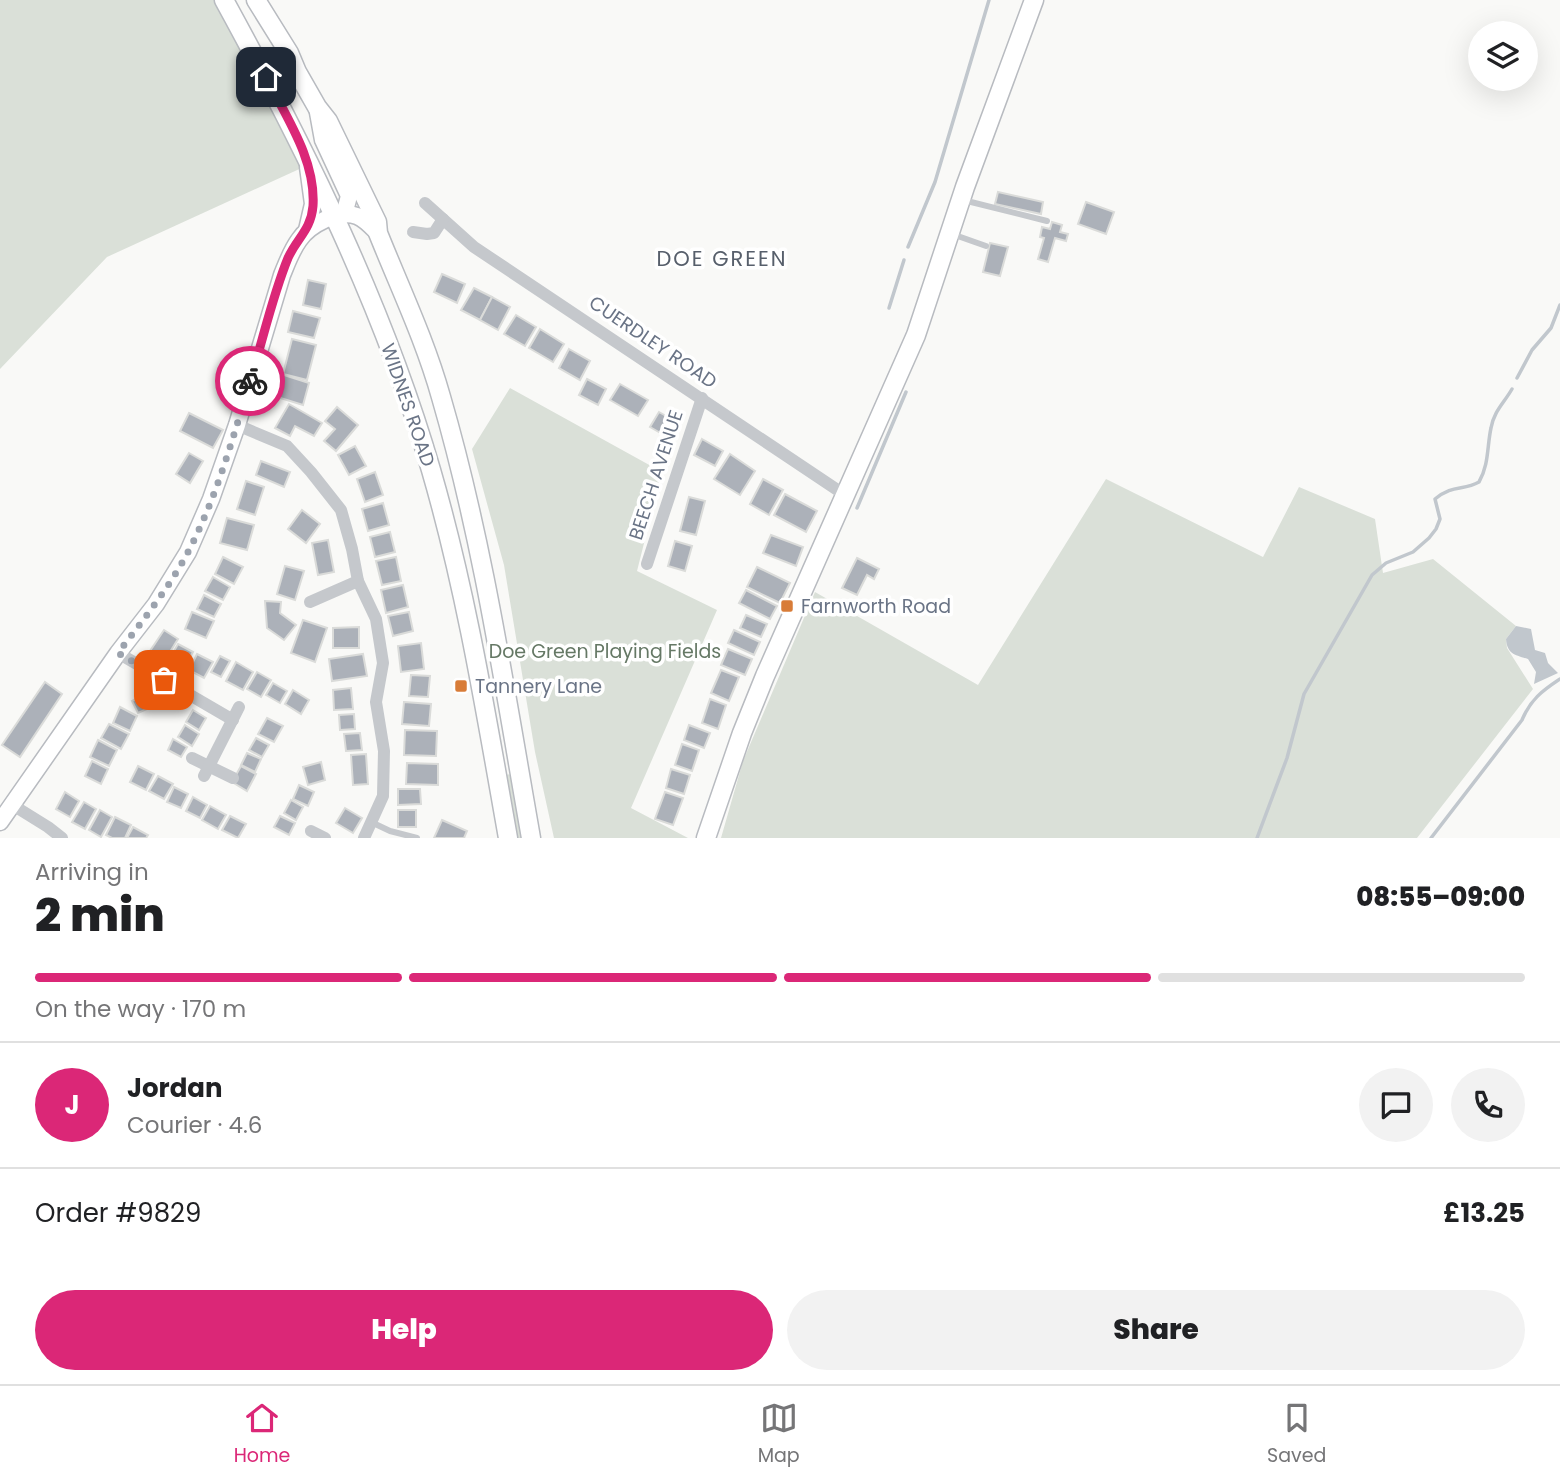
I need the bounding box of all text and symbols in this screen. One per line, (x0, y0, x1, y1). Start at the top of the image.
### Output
map controls (1468, 21, 1538, 91)
button: layers (1468, 21, 1538, 91)
pin (236, 47, 296, 107)
icon: home (247, 58, 285, 96)
district label: DOE GREEN (656, 244, 788, 273)
street label: CUERDLEY ROAD (584, 289, 722, 395)
street label: WIDNES ROAD (374, 340, 442, 470)
courier (215, 346, 285, 416)
icon: bike (231, 362, 269, 400)
street label: BEECH AVENUE (622, 406, 690, 544)
place label: Farnworth Road (801, 593, 951, 620)
marker: Farnworth Road (779, 598, 795, 614)
park label: Doe Green Playing Fields (489, 638, 721, 665)
pin (134, 650, 194, 710)
icon: bag (145, 661, 183, 699)
place label: Tannery Lane (475, 673, 602, 700)
marker: Tannery Lane (453, 678, 469, 694)
text: Arriving in (35, 856, 149, 888)
text: 08:55–09:00 (1356, 879, 1525, 915)
text: 2 min (35, 883, 165, 947)
text: On the way · 170 m (35, 993, 246, 1025)
button: chat (1359, 1068, 1433, 1142)
button: phone (1451, 1068, 1525, 1142)
text: Jordan (127, 1070, 223, 1106)
text: J (64, 1087, 80, 1123)
text: Courier · 4.6 (127, 1109, 262, 1141)
text: Order #9829 (35, 1195, 201, 1231)
text: £13.25 (1443, 1195, 1525, 1231)
button: Help (35, 1290, 773, 1370)
button: Share (787, 1290, 1525, 1370)
tab: Home (234, 1399, 290, 1470)
tab: Map (758, 1399, 800, 1470)
tab: Saved (1267, 1399, 1326, 1470)

